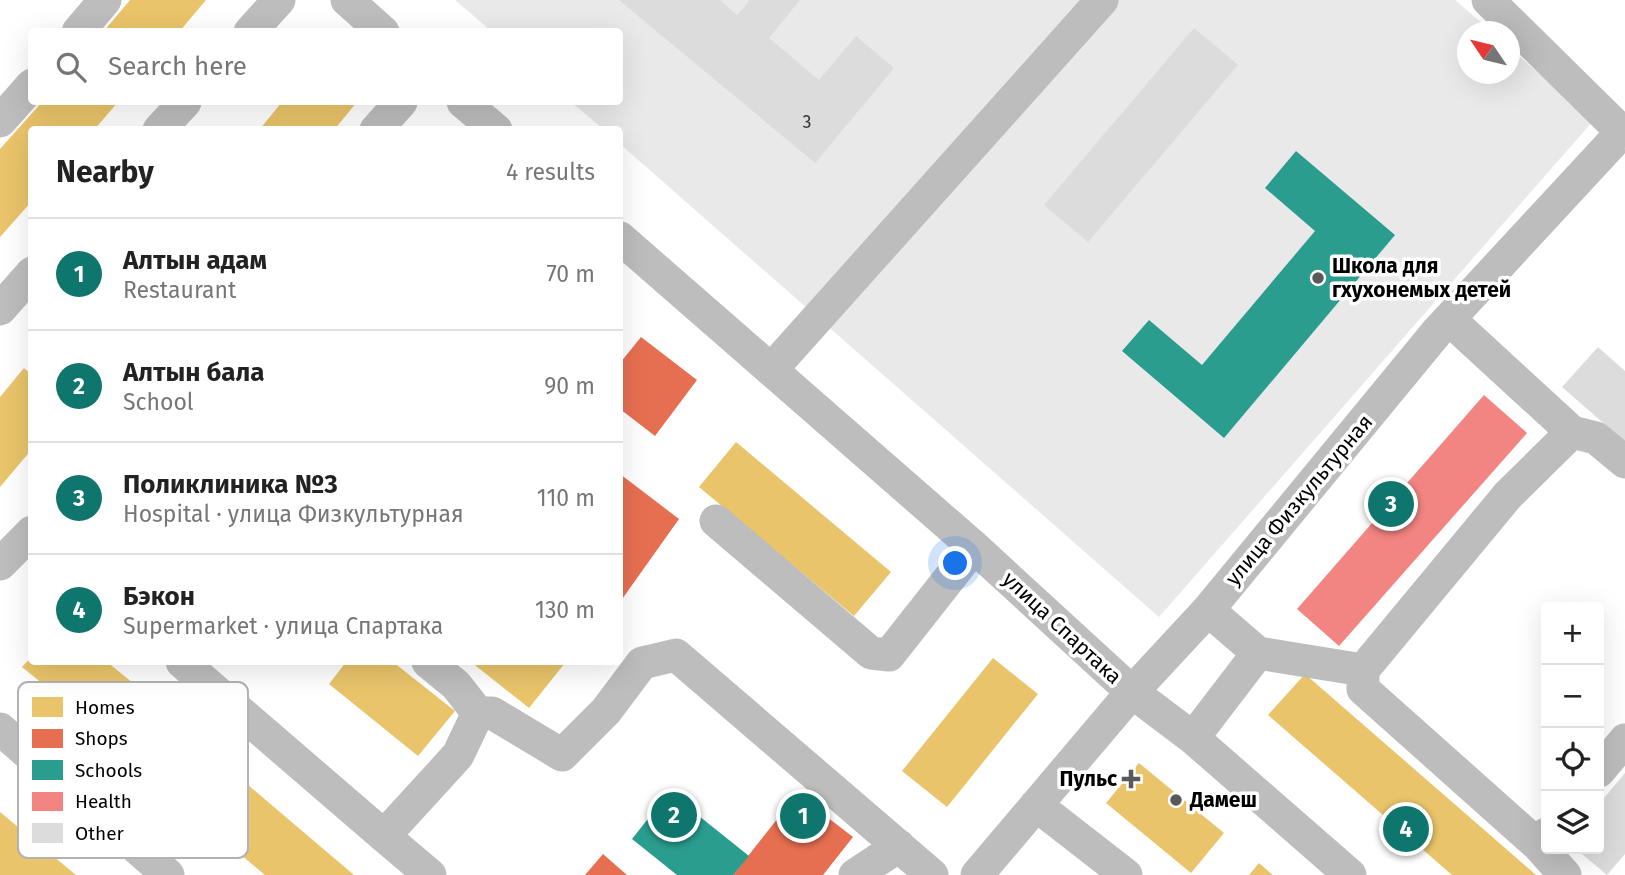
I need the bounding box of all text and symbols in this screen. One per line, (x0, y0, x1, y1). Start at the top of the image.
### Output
north arrow (1457, 21, 1520, 84)
search box (28, 28, 623, 105)
icon: search (52, 48, 90, 86)
text: Search here (108, 51, 247, 82)
house number: 3 (803, 111, 811, 133)
text: Nearby (56, 154, 154, 190)
text: 4 results (506, 158, 595, 186)
text: Алтын адам (123, 245, 267, 276)
place label: Школа для гхухонемых детей (1332, 253, 1511, 303)
text: 1 (74, 260, 84, 288)
text: 70 m (546, 260, 595, 288)
marker: Школа для гхухонемых детей (1310, 270, 1326, 286)
text: Restaurant (123, 276, 236, 304)
text: Алтын бала (123, 357, 265, 388)
text: 2 (73, 372, 85, 400)
text: 90 m (544, 372, 595, 400)
text: School (123, 388, 194, 416)
street label: улица Физкультурная (1220, 409, 1378, 591)
text: Поликлиника №3 (123, 469, 338, 500)
pin: 3 (1368, 478, 1414, 530)
text: 3 (73, 484, 85, 512)
text: 110 m (537, 484, 595, 512)
text: Hospital · улица Физкультурная (123, 500, 464, 528)
your location (938, 546, 972, 580)
street label: улица Спартака (997, 566, 1127, 690)
text: Бэкон (123, 581, 195, 612)
text: 4 (73, 596, 86, 624)
text: 130 m (535, 596, 595, 624)
map controls (1541, 602, 1604, 854)
button: + (1541, 602, 1604, 665)
text: Supermarket · улица Спартака (123, 612, 443, 640)
button: − (1541, 665, 1604, 728)
legend (18, 682, 248, 858)
text: Homes (75, 696, 135, 719)
text: Shops (75, 727, 128, 750)
button: locate (1541, 728, 1604, 791)
text: Schools (75, 759, 142, 782)
place label: Пульс (1060, 766, 1117, 792)
marker: Пульс (1123, 771, 1139, 787)
place label: Дамеш (1189, 787, 1257, 813)
pin: 2 (651, 789, 697, 841)
text: Health (75, 790, 132, 813)
pin: 1 (780, 790, 826, 842)
button: layers (1541, 791, 1604, 854)
marker: Дамеш (1168, 792, 1184, 808)
pin: 4 (1383, 803, 1429, 855)
text: Other (75, 822, 124, 845)

